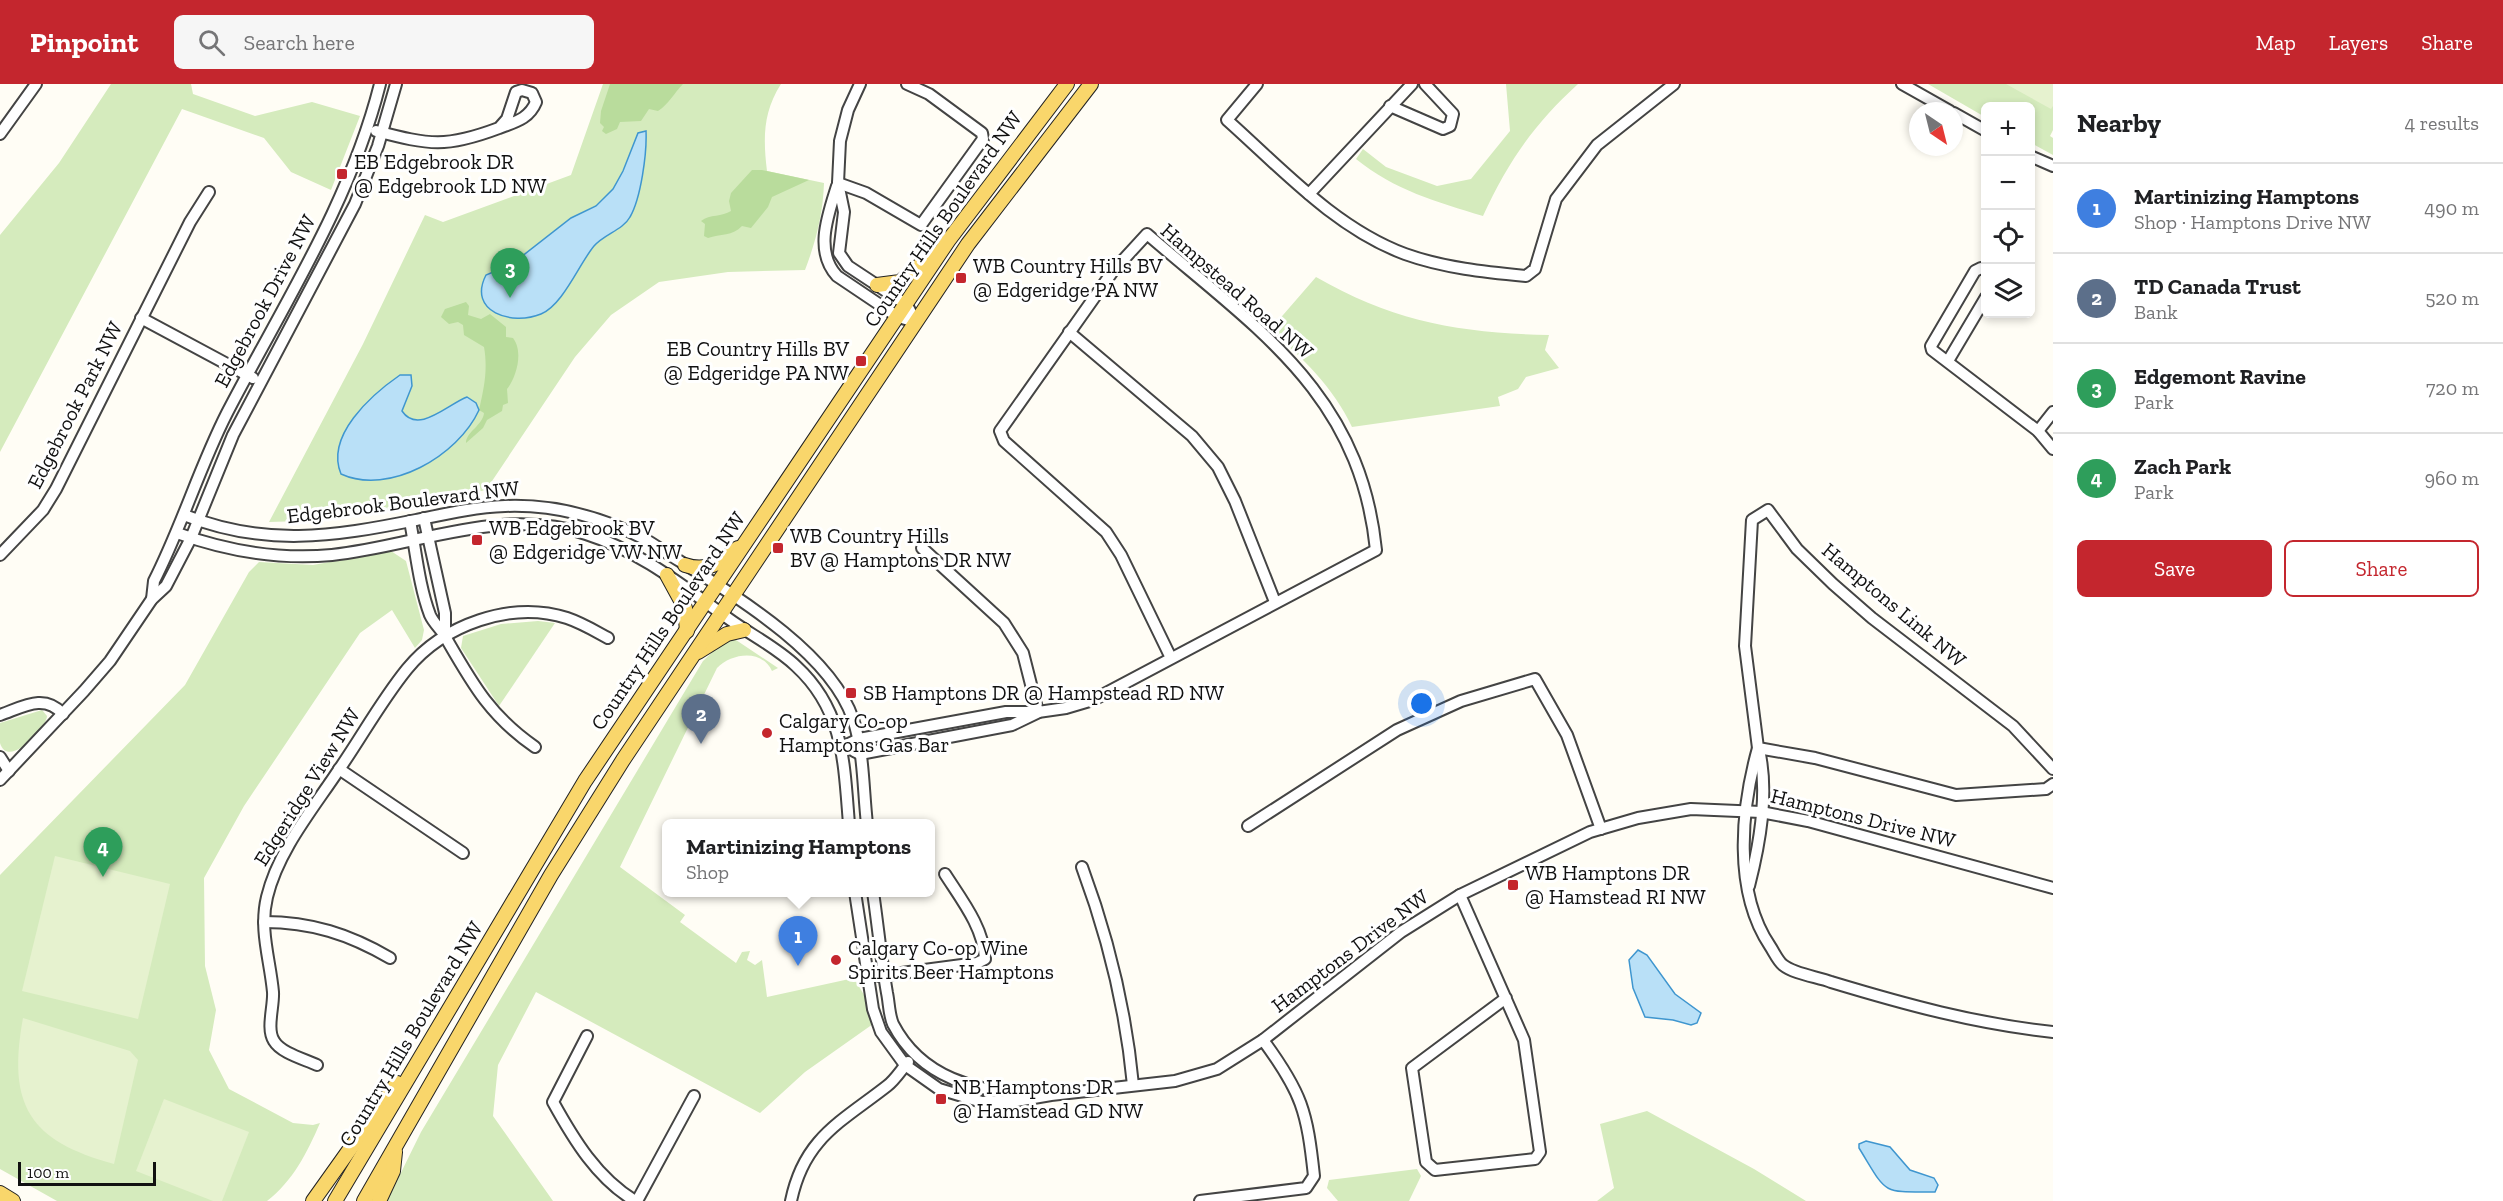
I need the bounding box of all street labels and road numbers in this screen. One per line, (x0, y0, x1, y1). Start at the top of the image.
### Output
street label: Country Hills Boulevard NW (858, 106, 1027, 332)
street label: Edgebrook Drive NW (208, 210, 321, 391)
street label: Hampstead Road NW (1156, 218, 1319, 364)
street label: Edgebrook Park NW (22, 317, 128, 492)
street label: Edgebrook Boulevard NW (285, 475, 521, 528)
street label: Country Hills Boulevard NW (585, 506, 750, 735)
street label: Hamptons Link NW (1817, 537, 1972, 672)
street label: Edgeridge View NW (248, 703, 365, 870)
street label: Hamptons Drive NW (1768, 782, 1958, 853)
street label: Hamptons Drive NW (1267, 883, 1433, 1018)
street label: Country Hills Boulevard NW (333, 916, 488, 1151)

